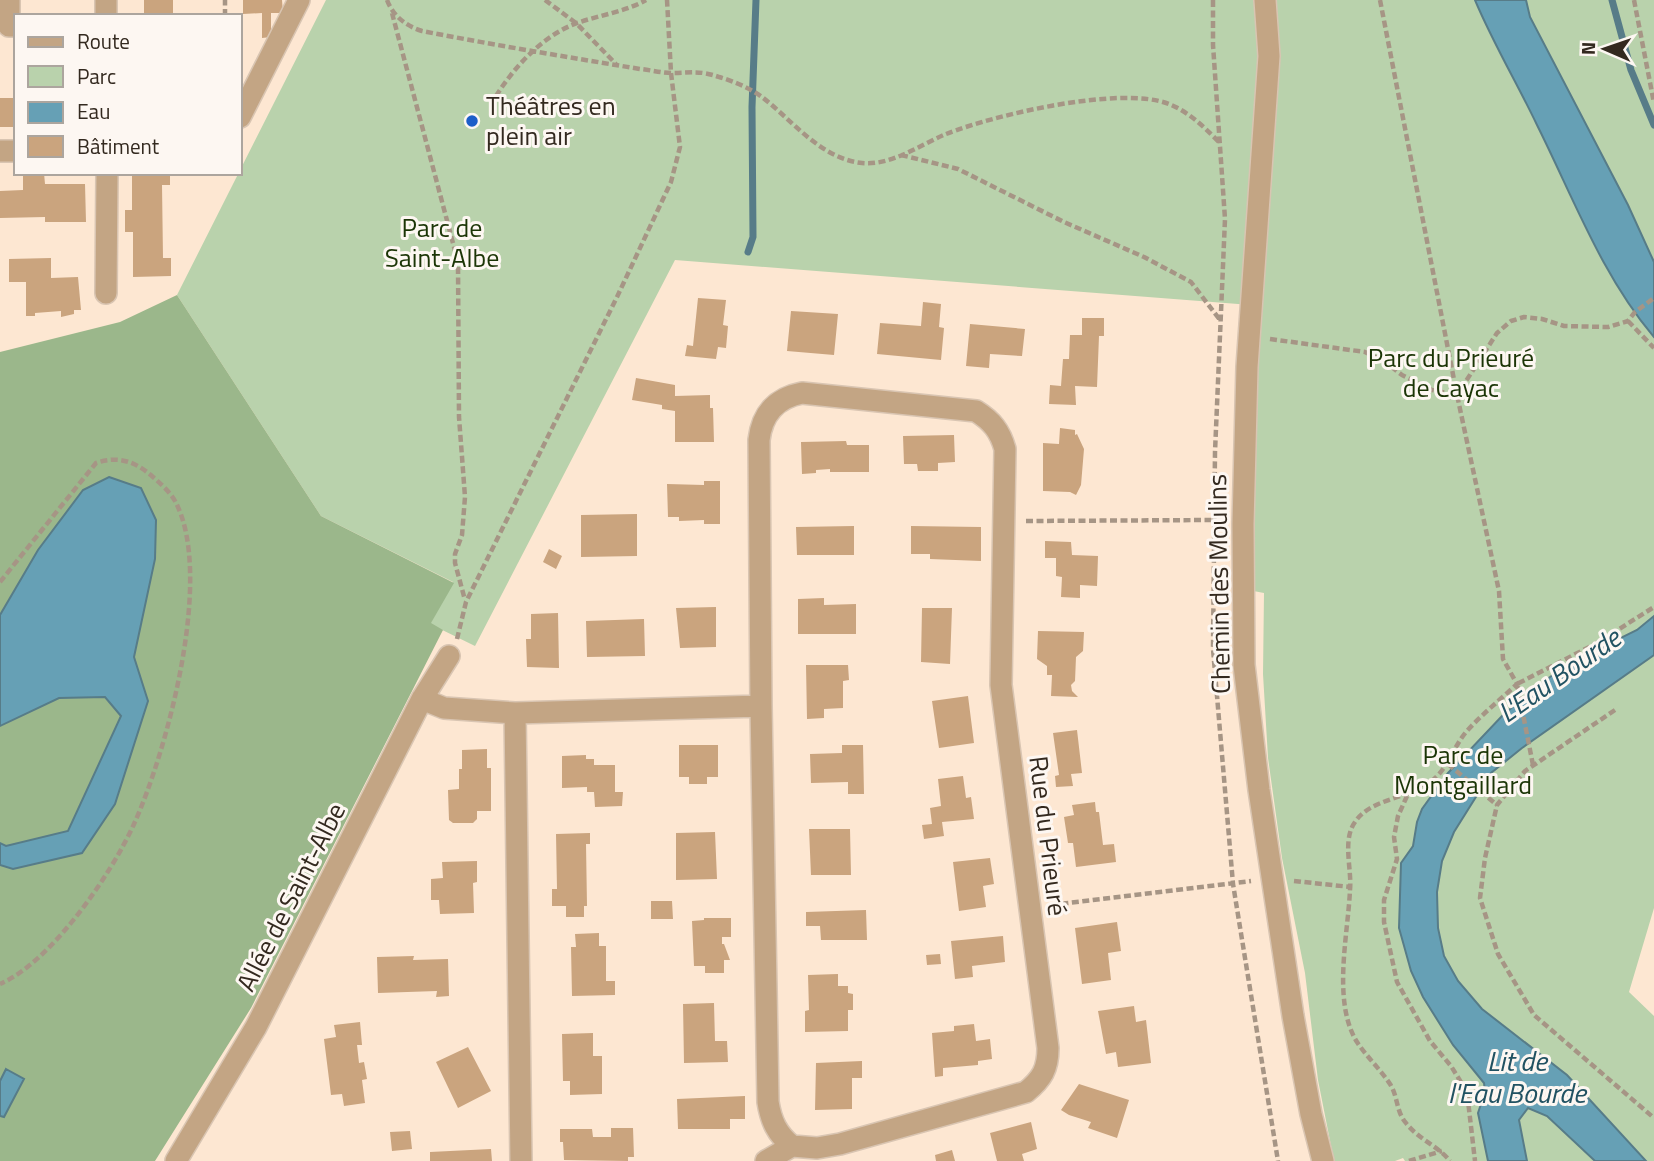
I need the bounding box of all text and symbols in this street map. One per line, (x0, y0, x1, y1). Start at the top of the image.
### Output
legend (14, 14, 242, 175)
north arrow (1570, 14, 1640, 84)
text: Route (77, 25, 130, 57)
text: N (1573, 41, 1602, 55)
text: Parc (77, 60, 116, 92)
place label: Théâtres en plein air (486, 86, 616, 155)
text: Eau (77, 95, 110, 127)
marker: Théâtres en plein air (464, 113, 480, 129)
text: Bâtiment (77, 130, 160, 162)
park label: Parc de Saint-Albe (385, 208, 499, 277)
park label: Parc du Prieuré de Cayac (1368, 338, 1534, 407)
street label: Chemin des Moulins (1197, 474, 1240, 694)
water label: L'Eau Bourde (1488, 615, 1631, 733)
park label: Parc de Montgaillard (1394, 735, 1532, 804)
street label: Rue du Prieuré (1019, 754, 1078, 918)
street label: Allée de Saint-Albe (226, 796, 355, 998)
water label: Lit de l'Eau Bourde (1448, 1039, 1588, 1114)

